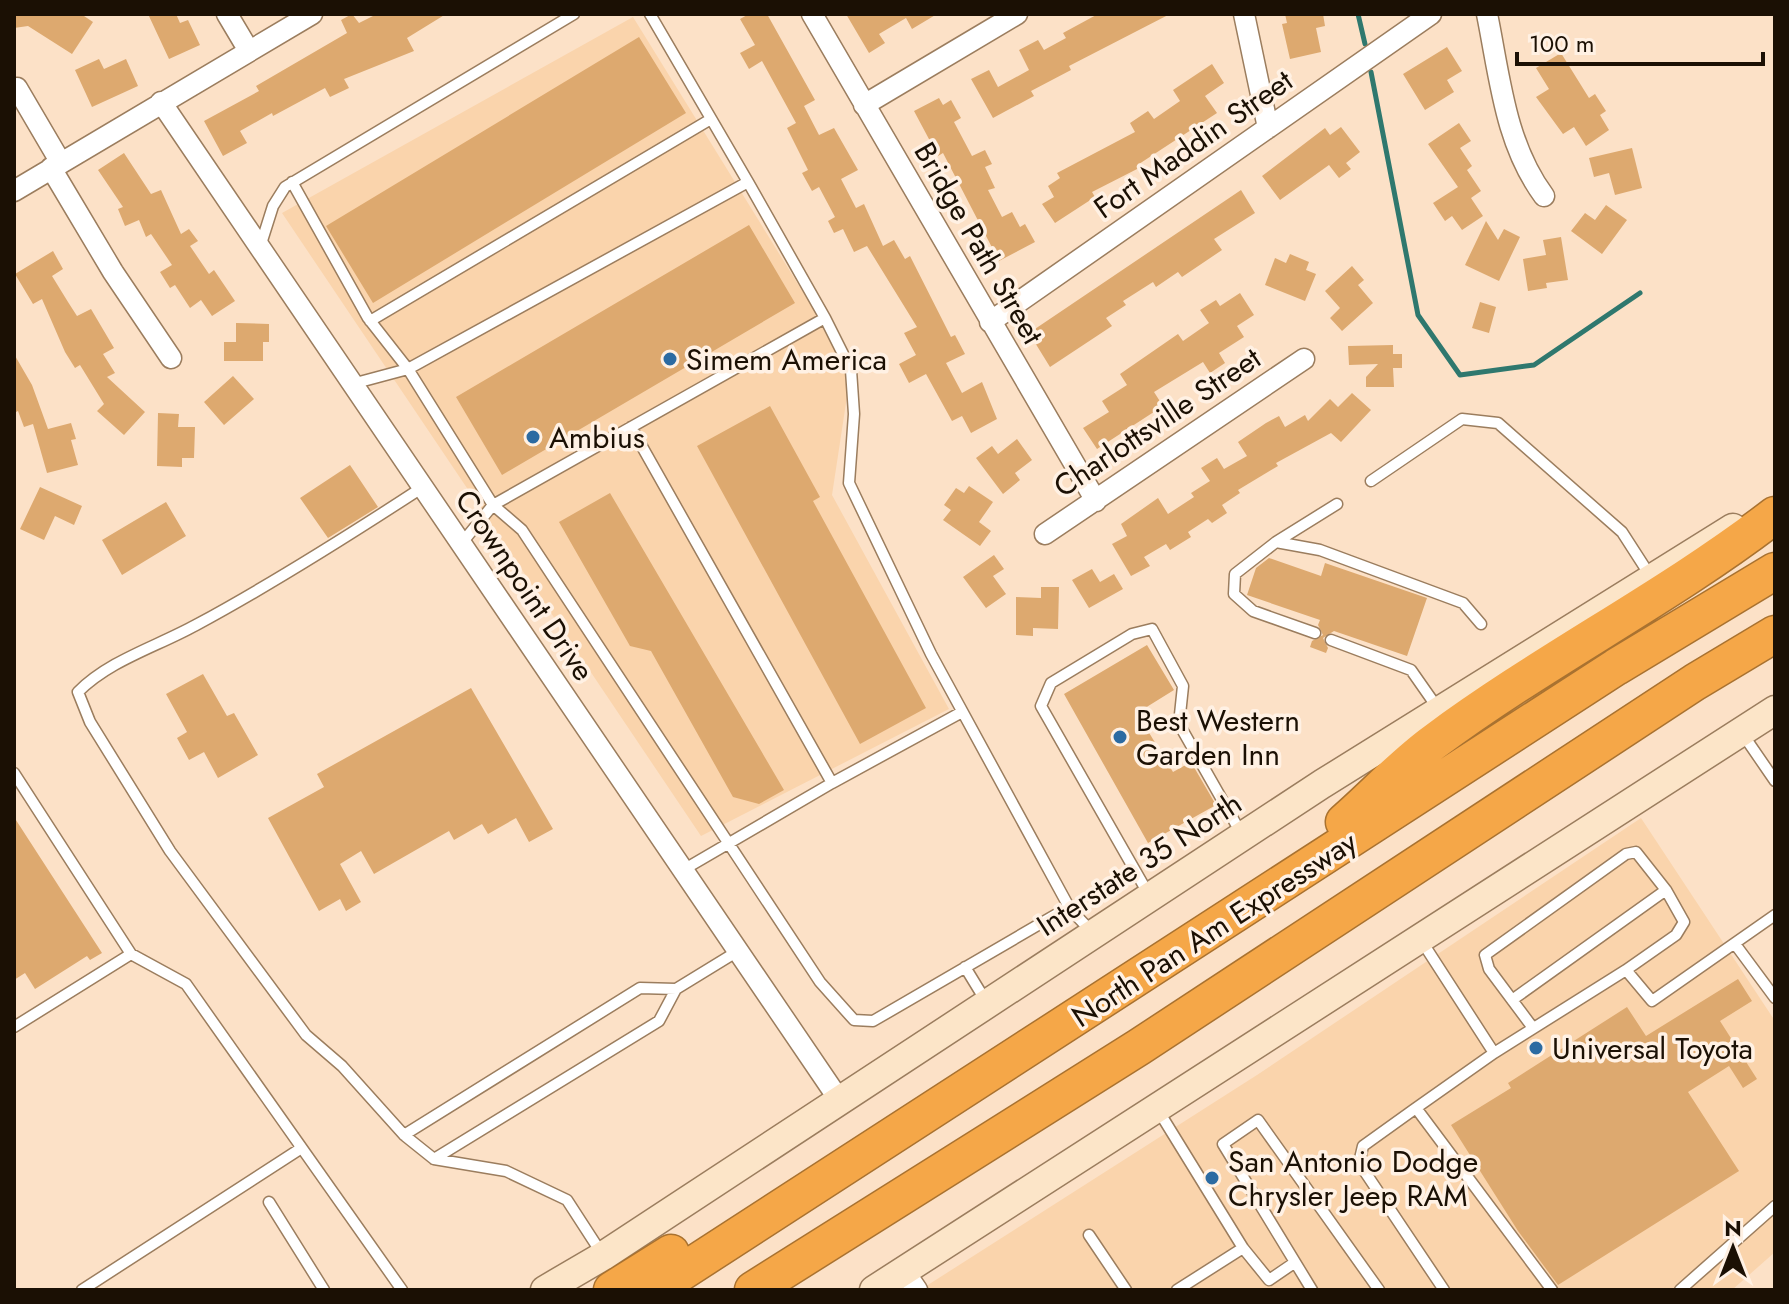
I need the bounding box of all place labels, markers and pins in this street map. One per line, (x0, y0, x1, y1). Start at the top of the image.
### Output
place label: Simem America (686, 338, 887, 381)
marker: Simem America (661, 350, 679, 368)
place label: Ambius (549, 416, 645, 459)
marker: Ambius (524, 428, 542, 446)
place label: Best Western Garden Inn (1136, 699, 1300, 776)
marker: Best Western Garden Inn (1111, 728, 1129, 746)
place label: Universal Toyota (1552, 1027, 1753, 1070)
marker: Universal Toyota (1527, 1039, 1545, 1057)
place label: San Antonio Dodge Chrysler Jeep RAM (1228, 1140, 1478, 1217)
marker: San Antonio Dodge Chrysler Jeep RAM (1203, 1169, 1221, 1187)

